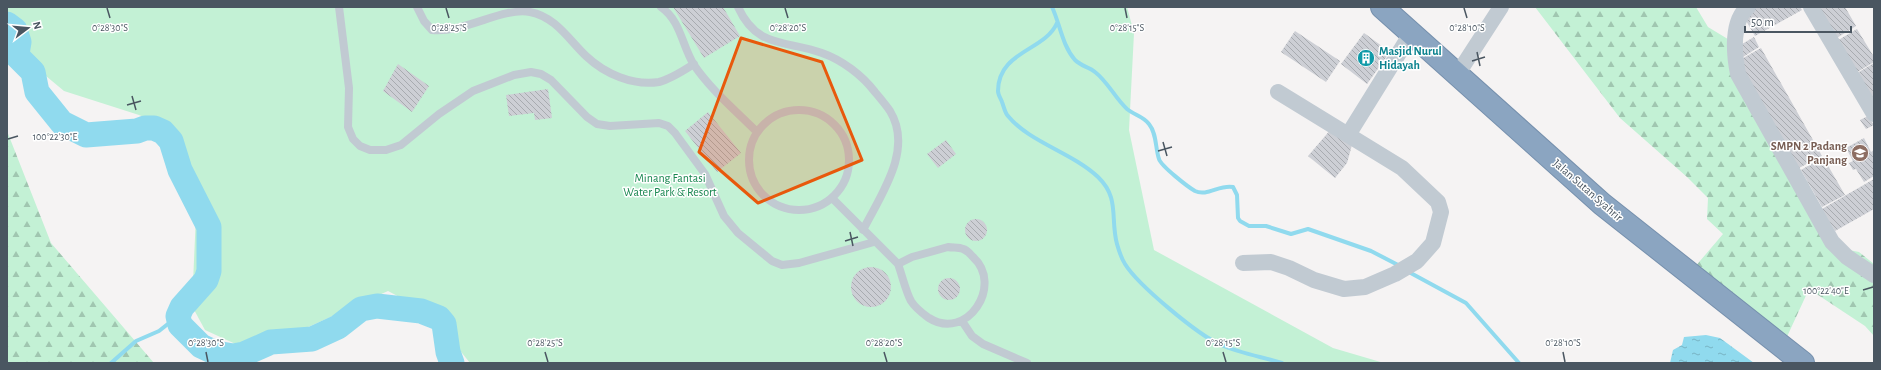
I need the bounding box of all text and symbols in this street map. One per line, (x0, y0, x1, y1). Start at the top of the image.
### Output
north arrow (8, 8, 48, 48)
scale bar (1745, 8, 1851, 34)
text: 50 m (1751, 16, 1774, 28)
text: N (31, 20, 43, 31)
text: 0°28'30"S (92, 23, 128, 33)
text: 0°28'25"S (431, 23, 467, 33)
text: 0°28'20"S (770, 23, 807, 33)
text: 0°28'15"S (1110, 23, 1144, 33)
text: 0°28'10"S (1449, 23, 1485, 33)
place label: Masjid Nurul Hidayah (1379, 45, 1442, 72)
building icon: Masjid Nurul Hidayah (1356, 48, 1376, 68)
text: 100°22'30"E (33, 132, 78, 142)
place label: SMPN 2 Padang Panjang (1771, 140, 1848, 167)
school or university icon: SMPN 2 Padang Panjang (1850, 143, 1870, 163)
street label: Jalan Sutan Syahrir (1550, 157, 1625, 224)
park label: Minang Fantasi Water Park & Resort (623, 172, 717, 198)
text: 100°22'40"E (1803, 286, 1849, 296)
text: 0°28'30"S (188, 338, 224, 348)
text: 0°28'25"S (527, 338, 563, 348)
text: 0°28'20"S (866, 338, 903, 348)
text: 0°28'15"S (1206, 338, 1240, 348)
text: 0°28'10"S (1545, 338, 1581, 348)

